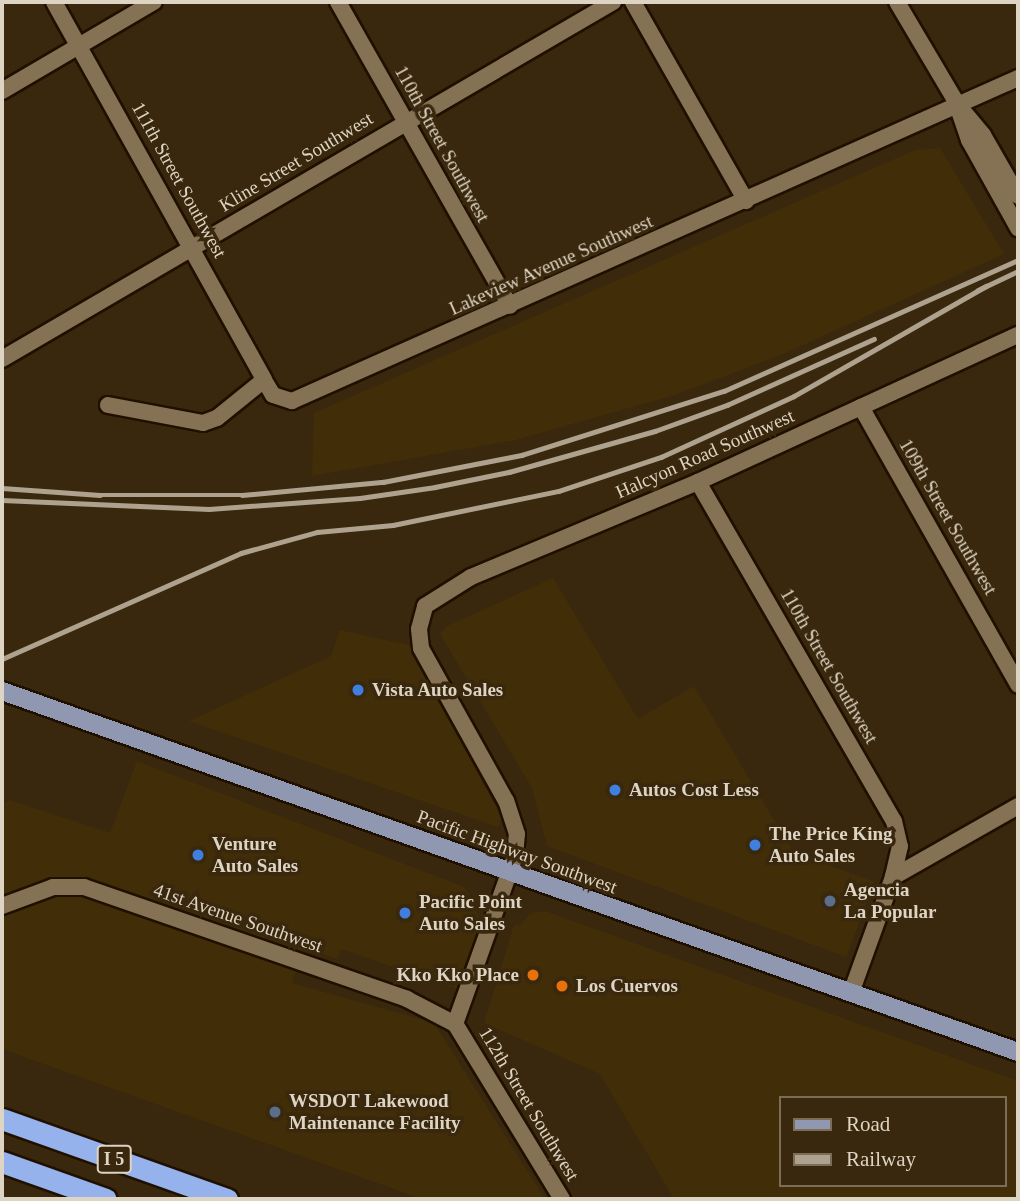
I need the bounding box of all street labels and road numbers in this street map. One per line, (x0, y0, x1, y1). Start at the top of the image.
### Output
street label: 110th Street Southwest (389, 62, 495, 226)
street label: 111th Street Southwest (127, 98, 231, 262)
street label: Kline Street Southwest (215, 107, 377, 217)
street label: Lakeview Avenue Southwest (445, 210, 657, 320)
street label: Halcyon Road Southwest (612, 404, 798, 504)
street label: 109th Street Southwest (894, 435, 1002, 599)
street label: 110th Street Southwest (775, 584, 883, 748)
street label: Pacific Highway Southwest (414, 805, 620, 899)
street label: 41st Avenue Southwest (150, 878, 326, 958)
street label: 112th Street Southwest (474, 1023, 584, 1185)
road number: I 5 (96, 1144, 132, 1174)

